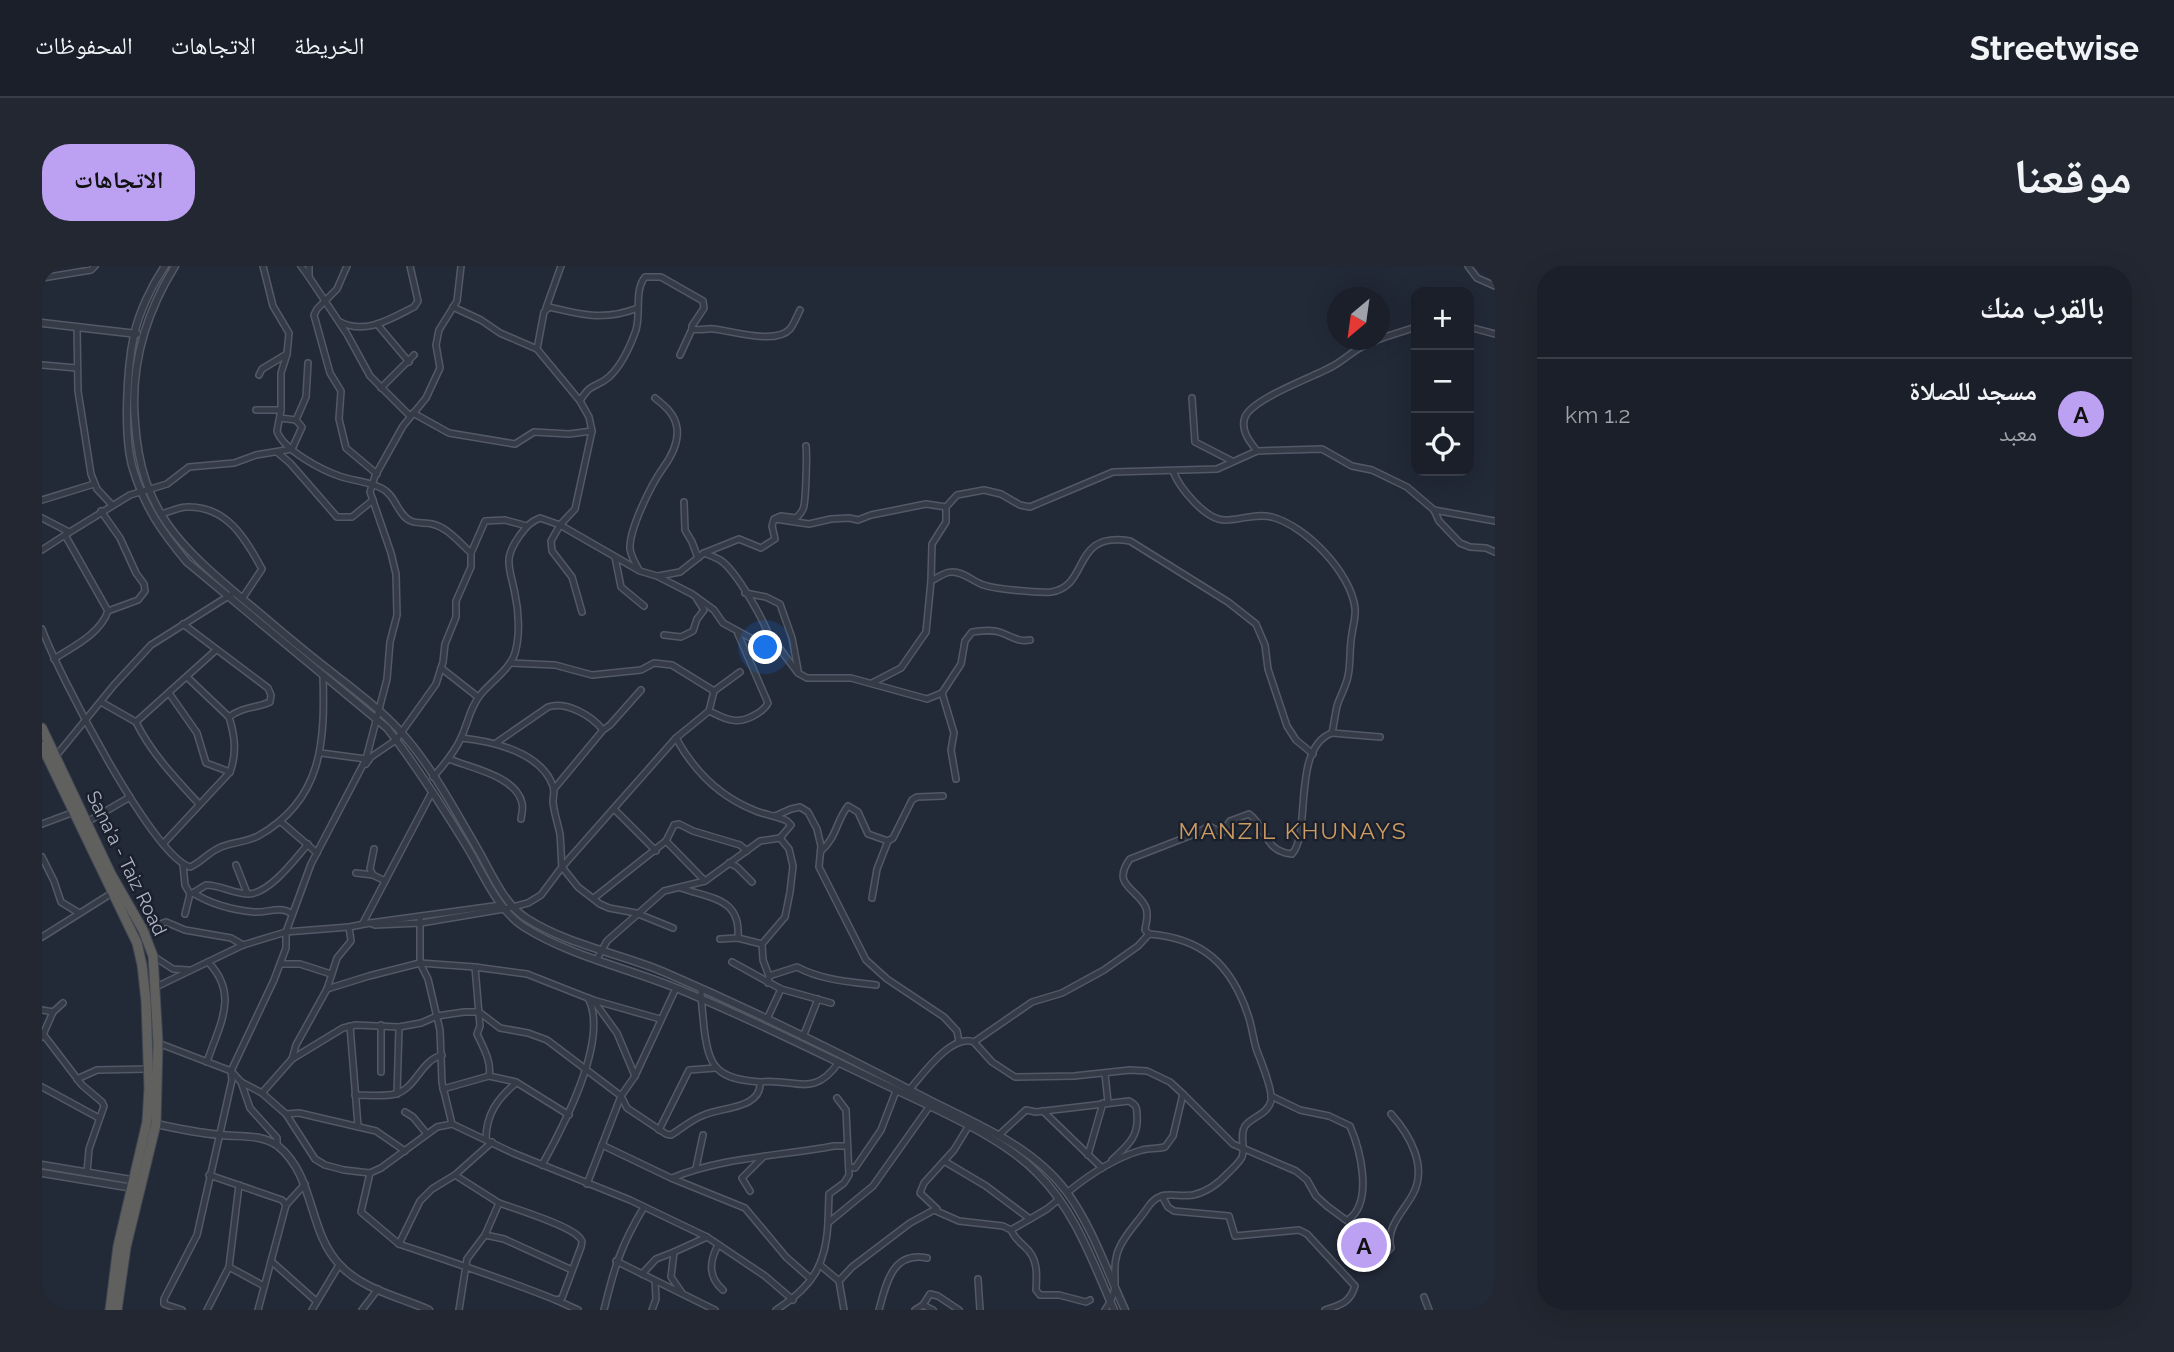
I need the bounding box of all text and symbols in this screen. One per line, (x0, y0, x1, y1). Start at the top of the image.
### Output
text: Streetwise (1970, 29, 2139, 68)
text: المحفوظات (35, 31, 133, 60)
text: الاتجاهات (171, 31, 256, 60)
text: الخريطة (294, 31, 365, 60)
button: الاتجاهات (42, 144, 195, 221)
text: موقعنا (2014, 147, 2132, 204)
north arrow (1327, 287, 1390, 350)
map controls (1411, 287, 1474, 476)
button: + (1411, 287, 1474, 350)
text: بالقرب منك (1980, 290, 2104, 325)
button: − (1411, 350, 1474, 413)
text: مسجد للصلاة (1909, 376, 2037, 406)
text: 1.2 km (1565, 401, 1630, 428)
text: A (2073, 401, 2089, 428)
button: locate (1411, 413, 1474, 476)
text: معبد (1999, 419, 2037, 446)
your location (748, 630, 782, 664)
street label: Sana'a - Taiz Road (82, 787, 172, 939)
district label: MANZIL KHUNAYS (1178, 817, 1408, 844)
pin: A (1341, 1219, 1387, 1271)

